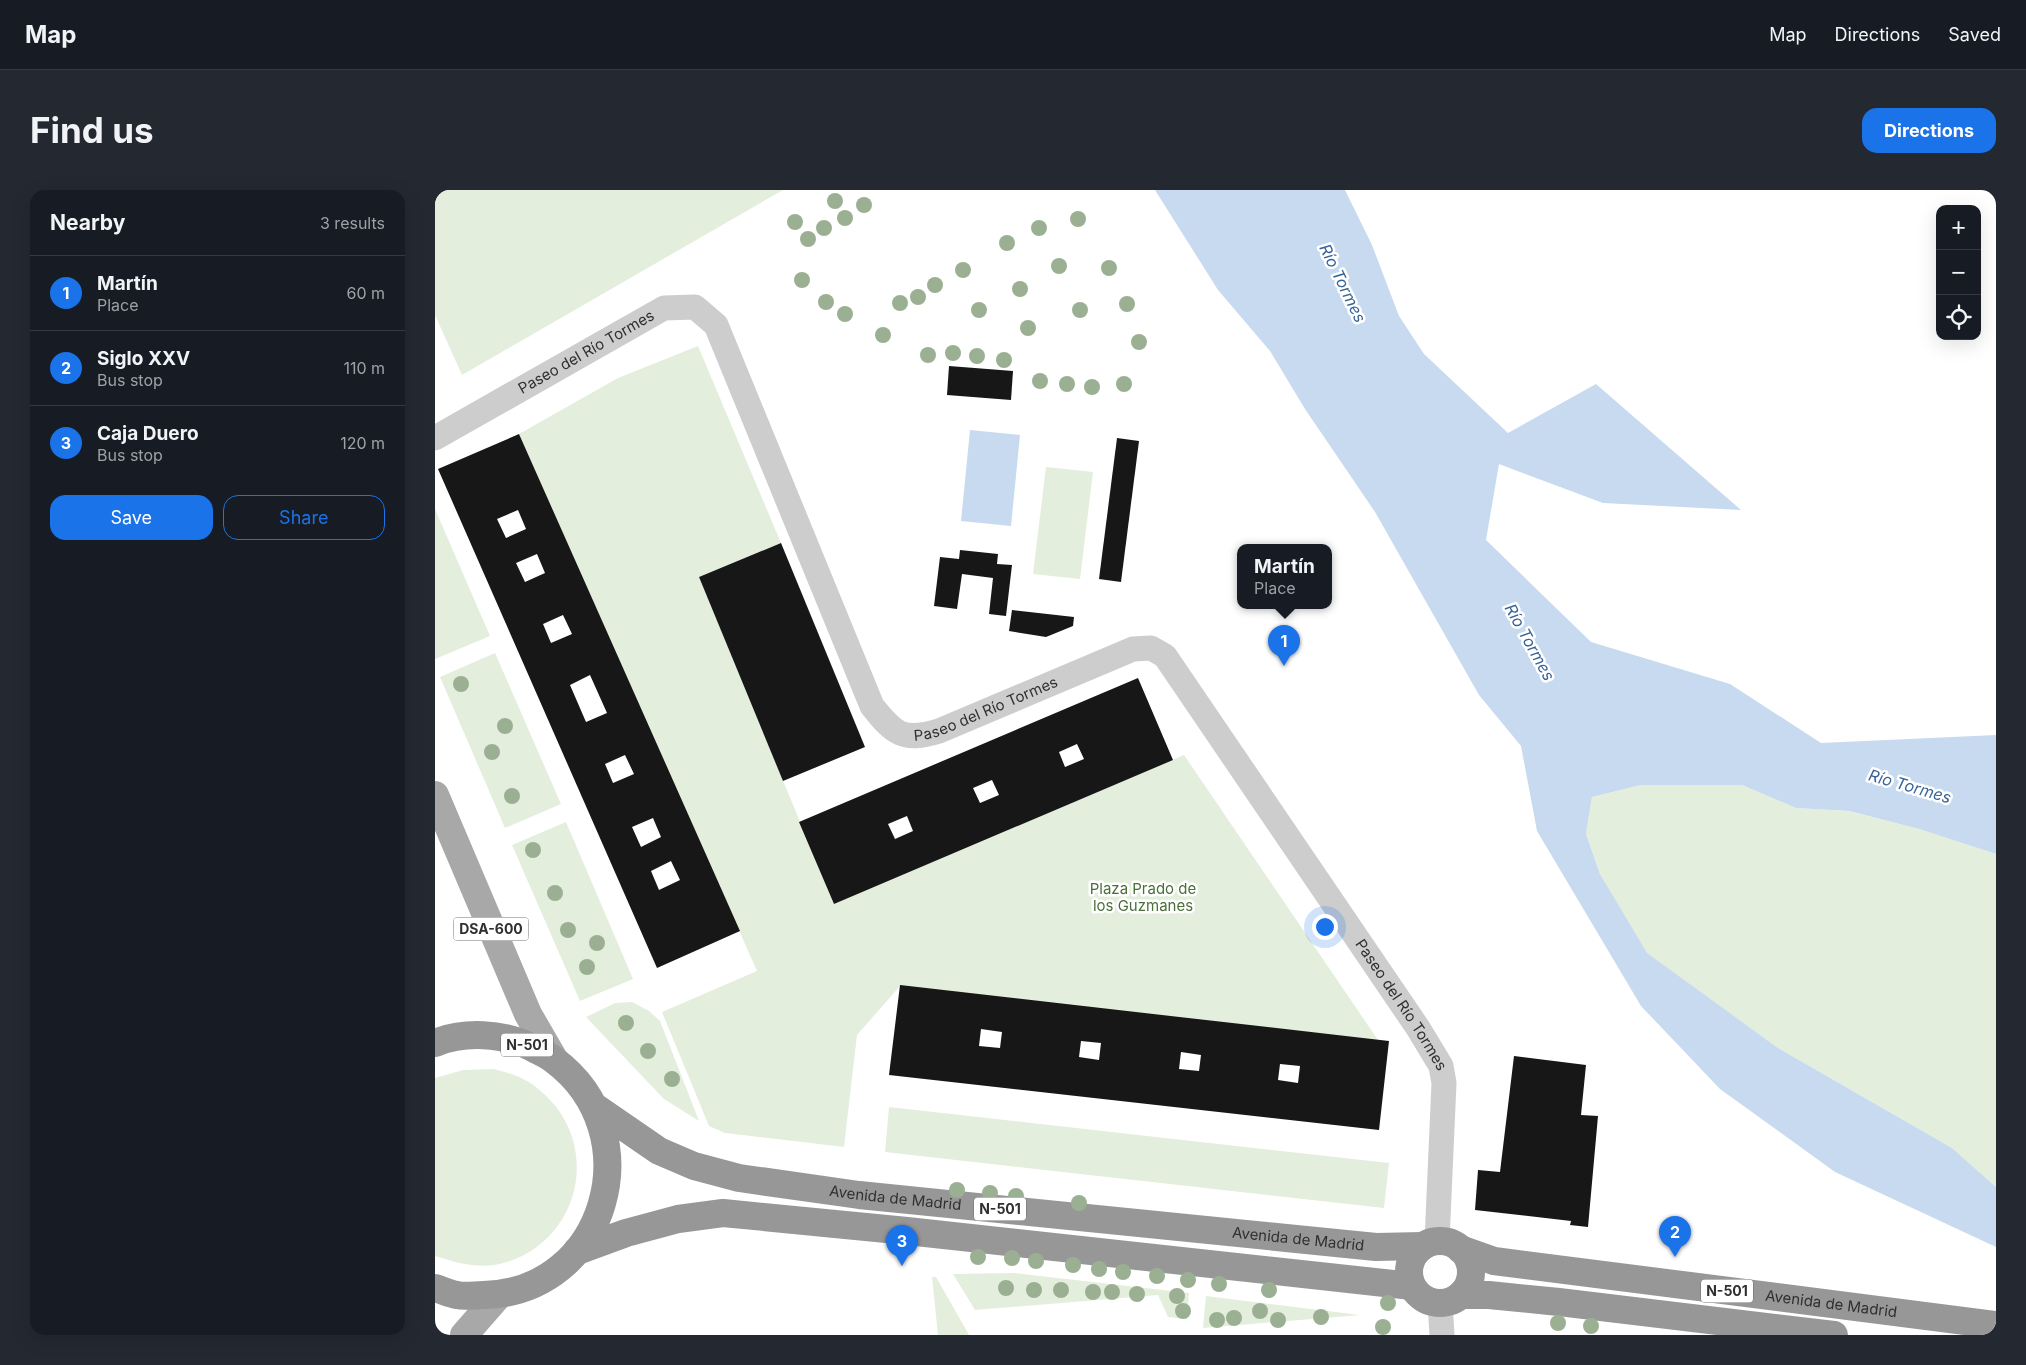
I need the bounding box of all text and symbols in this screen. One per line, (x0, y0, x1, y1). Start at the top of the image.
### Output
text: Map (25, 20, 76, 49)
text: Map (1769, 24, 1807, 45)
text: Directions (1835, 24, 1920, 45)
text: Saved (1948, 24, 2001, 45)
button: Directions (1862, 108, 1996, 153)
text: Find us (30, 109, 154, 151)
map controls (1936, 205, 1981, 340)
button: + (1936, 205, 1981, 250)
text: Nearby (50, 210, 125, 235)
text: 3 results (320, 213, 385, 233)
water label: Río Tormes (1315, 240, 1371, 326)
button: − (1936, 250, 1981, 295)
text: Martín (97, 272, 158, 295)
text: 1 (63, 283, 69, 303)
text: 60 m (346, 283, 385, 303)
text: Place (97, 295, 139, 315)
button: locate (1936, 295, 1981, 340)
street label: Paseo del Río Tormes (515, 305, 658, 398)
text: Siglo XXV (97, 347, 190, 370)
text: 2 (61, 358, 71, 378)
text: 110 m (343, 358, 385, 378)
text: Bus stop (97, 370, 163, 390)
text: Caja Duero (97, 422, 199, 445)
text: 3 (61, 433, 71, 453)
text: 120 m (340, 433, 385, 453)
text: Bus stop (97, 445, 163, 465)
button: Save (50, 495, 213, 540)
button: Share (223, 495, 385, 540)
popup (1237, 544, 1332, 609)
text: Martín (1254, 555, 1315, 578)
text: Place (1254, 578, 1296, 598)
water label: Río Tormes (1501, 600, 1559, 684)
pin: 1 (1268, 625, 1300, 666)
street label: Paseo del Río Tormes (913, 672, 1060, 745)
water label: Río Tormes (1866, 765, 1954, 807)
park label: Plaza Prado de los Guzmanes (1090, 879, 1196, 915)
your location (1312, 914, 1338, 940)
road number: DSA-600 (453, 918, 529, 941)
street label: Paseo del Río Tormes (1351, 935, 1452, 1074)
road number: N-501 (501, 1034, 553, 1056)
street label: Avenida de Madrid (828, 1181, 962, 1214)
road number: N-501 (974, 1198, 1026, 1220)
pin: 2 (1659, 1216, 1691, 1257)
street label: Avenida de Madrid (1231, 1223, 1365, 1255)
pin: 3 (886, 1225, 918, 1266)
road number: N-501 (1701, 1280, 1753, 1302)
street label: Avenida de Madrid (1764, 1286, 1898, 1321)

